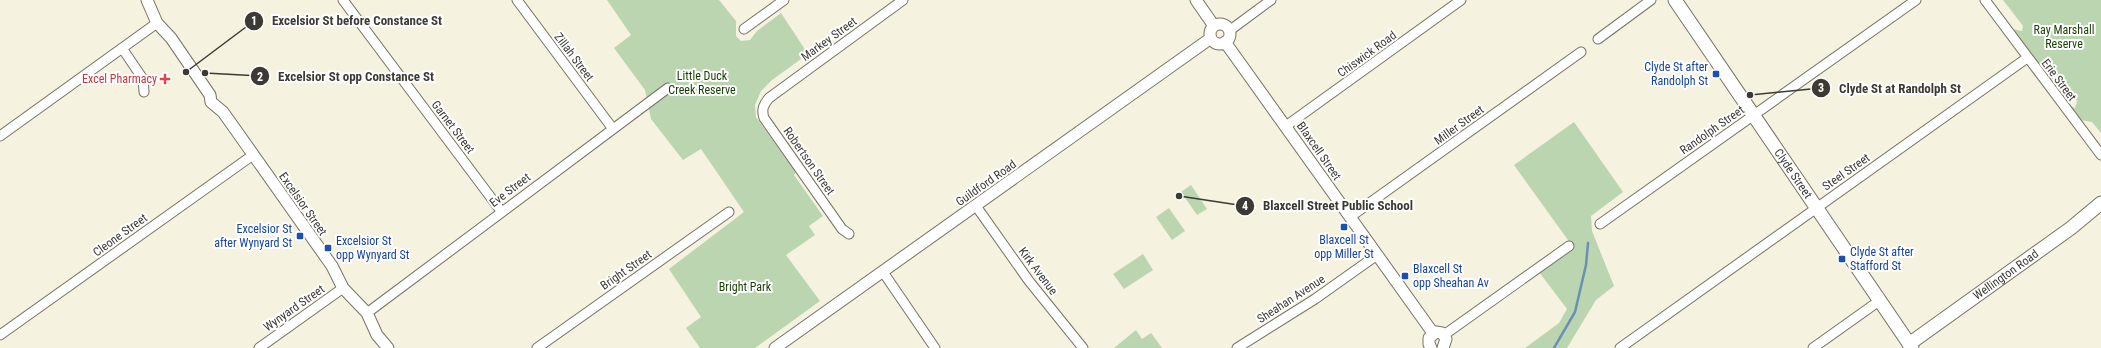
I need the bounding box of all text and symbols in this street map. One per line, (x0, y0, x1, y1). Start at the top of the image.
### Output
callout: Excelsior St before Constance St (244, 8, 450, 33)
text: Excelsior St before Constance St (272, 13, 442, 28)
text: 1 (251, 14, 257, 28)
street label: Markey Street (799, 14, 860, 64)
park label: Ray Marshall Reserve (2034, 23, 2094, 51)
street label: Chiswick Road (1335, 28, 1399, 80)
street label: Zillah Street (551, 30, 597, 84)
street label: Erie Street (2039, 56, 2080, 104)
place label: Clyde St after Randolph St (1644, 60, 1708, 88)
callout: Excelsior St opp Constance St (250, 64, 442, 89)
text: Excelsior St opp Constance St (278, 69, 434, 84)
park label: Little Duck Creek Reserve (668, 69, 736, 97)
marker: Clyde St after Randolph St (1711, 69, 1721, 79)
text: 2 (257, 70, 263, 84)
place label: Excel Pharmacy (82, 72, 157, 86)
marker: Excel Pharmacy (160, 74, 170, 84)
callout: Clyde St at Randolph St (1811, 76, 1969, 101)
text: 3 (1818, 81, 1824, 95)
text: Clyde St at Randolph St (1839, 81, 1961, 96)
street label: Garnet Street (429, 98, 478, 156)
street label: Miller Street (1432, 102, 1487, 148)
street label: Randolph Street (1677, 102, 1747, 157)
street label: Blaxcell Street (1294, 119, 1344, 183)
street label: Robertson Street (780, 124, 838, 198)
street label: Clyde Street (1771, 146, 1815, 201)
street label: Steel Street (1820, 150, 1873, 193)
street label: Guildford Road (953, 157, 1019, 209)
street label: Excelsior Street (276, 170, 330, 239)
street label: Eve Street (487, 170, 533, 210)
callout: Blaxcell Street Public School (1235, 193, 1422, 218)
text: Blaxcell Street Public School (1263, 198, 1413, 213)
text: 4 (1242, 199, 1248, 213)
street label: Cleone Street (90, 210, 150, 259)
place label: Excelsior St after Wynyard St (214, 222, 292, 250)
marker: Blaxcell St opp Miller St (1339, 222, 1349, 232)
marker: Excelsior St after Wynyard St (295, 231, 305, 241)
place label: Blaxcell St opp Miller St (1314, 233, 1374, 261)
place label: Excelsior St opp Wynyard St (336, 234, 410, 262)
marker: Excelsior St opp Wynyard St (323, 243, 333, 253)
street label: Kirk Avenue (1016, 245, 1061, 298)
place label: Clyde St after Stafford St (1850, 245, 1914, 273)
street label: Bright Street (598, 247, 655, 293)
street label: Wellington Road (1970, 247, 2041, 303)
marker: Clyde St after Stafford St (1837, 254, 1847, 264)
place label: Blaxcell St opp Sheahan Av (1413, 262, 1489, 290)
marker: Blaxcell St opp Sheahan Av (1400, 271, 1410, 281)
street label: Sheahan Avenue (1254, 272, 1328, 326)
park label: Bright Park (719, 280, 772, 294)
street label: Wynyard Street (261, 282, 327, 334)

